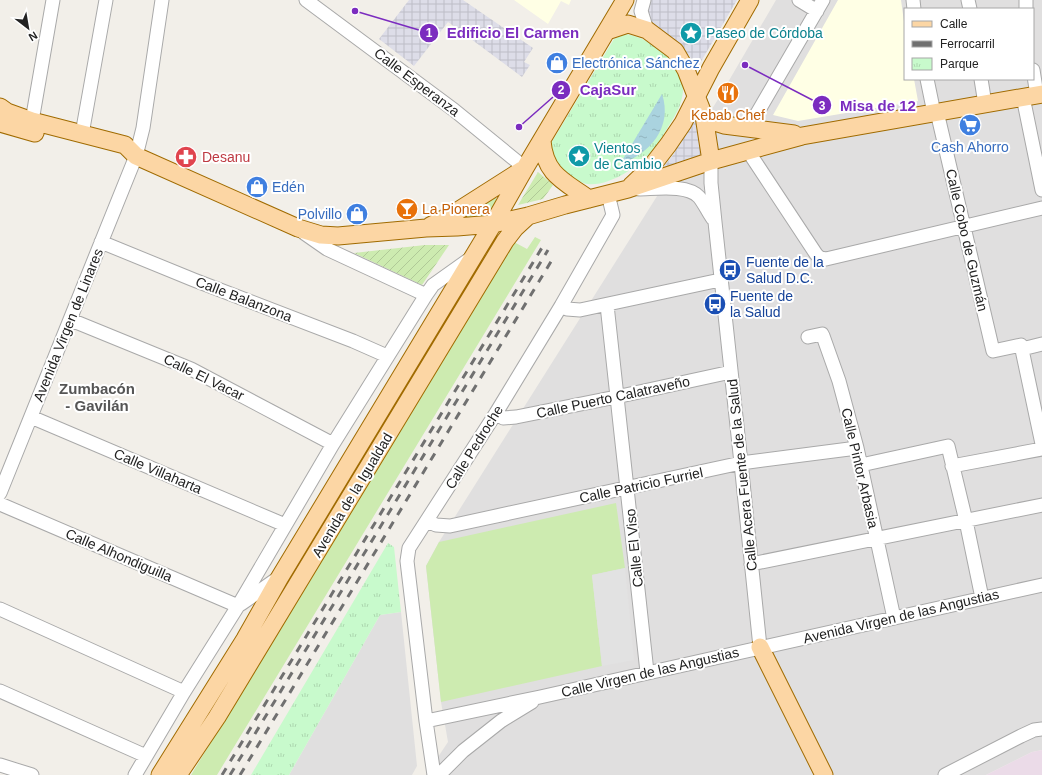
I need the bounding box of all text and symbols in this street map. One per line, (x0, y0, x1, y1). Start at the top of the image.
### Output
north arrow (8, 8, 48, 48)
legend (904, 8, 1034, 80)
text: Calle (940, 17, 968, 31)
callout: Edificio El Carmen (419, 19, 587, 46)
place icon: Paseo de Córdoba (678, 20, 704, 46)
text: Edificio El Carmen (447, 24, 579, 41)
place label: Paseo de Córdoba (706, 25, 823, 41)
text: 1 (426, 26, 433, 40)
text: N (27, 29, 40, 44)
text: Ferrocarril (940, 37, 995, 51)
street label: Calle Esperanza (371, 45, 463, 119)
shop icon: Electrónica Sánchez (544, 50, 570, 76)
place label: Electrónica Sánchez (572, 55, 700, 71)
text: Parque (940, 57, 979, 71)
callout: CajaSur (551, 76, 644, 103)
restaurant icon: Kebab Chef (715, 80, 741, 106)
text: CajaSur (580, 81, 637, 98)
text: 2 (558, 83, 565, 97)
callout: Misa de 12 (812, 92, 924, 119)
text: Misa de 12 (840, 97, 916, 114)
text: 3 (819, 99, 826, 113)
place label: Kebab Chef (691, 107, 765, 123)
supermarket icon: Cash Ahorro (957, 112, 983, 138)
place label: Cash Ahorro (931, 139, 1009, 155)
place label: Vientos de Cambio (594, 140, 662, 172)
place icon: Vientos de Cambio (566, 143, 592, 169)
pharmacy icon: Desanu (173, 144, 199, 170)
place label: Desanu (202, 149, 250, 165)
street label: Calle Cobo de Guzmán (943, 167, 991, 313)
shop icon: Edén (244, 174, 270, 200)
place label: Edén (272, 179, 305, 195)
bar icon: La Pionera (394, 196, 420, 222)
shop icon: Polvillo (344, 201, 370, 227)
place label: La Pionera (422, 201, 490, 217)
place label: Polvillo (298, 206, 342, 222)
street label: Avenida Virgen de Linares (30, 246, 106, 404)
place label: Fuente de la Salud D.C. (746, 254, 824, 286)
bus stop icon: Fuente de la Salud D.C. (717, 257, 743, 283)
street label: Calle Balanzona (194, 273, 295, 325)
place label: Fuente de la Salud (730, 288, 793, 320)
bus stop icon: Fuente de la Salud (702, 291, 728, 317)
street label: Calle El Vacar (161, 351, 247, 404)
street label: Calle Puerto Calatraveño (535, 373, 691, 421)
street label: Calle Acera Fuente de la Salud (724, 378, 760, 572)
district label: Zumbacón - Gavilán (59, 380, 135, 414)
street label: Calle Pedroche (442, 402, 506, 492)
street label: Calle Pintor Arbasia (838, 406, 882, 530)
street label: Avenida de la Igualdad (309, 430, 395, 560)
street label: Calle Villaharta (112, 445, 205, 497)
street label: Calle Patricio Furriel (578, 464, 704, 506)
street label: Calle El Viso (622, 508, 646, 588)
street label: Calle Alhondiguilla (63, 525, 175, 585)
street label: Avenida Virgen de las Angustias (802, 586, 1000, 646)
street label: Calle Virgen de las Angustias (560, 644, 740, 700)

